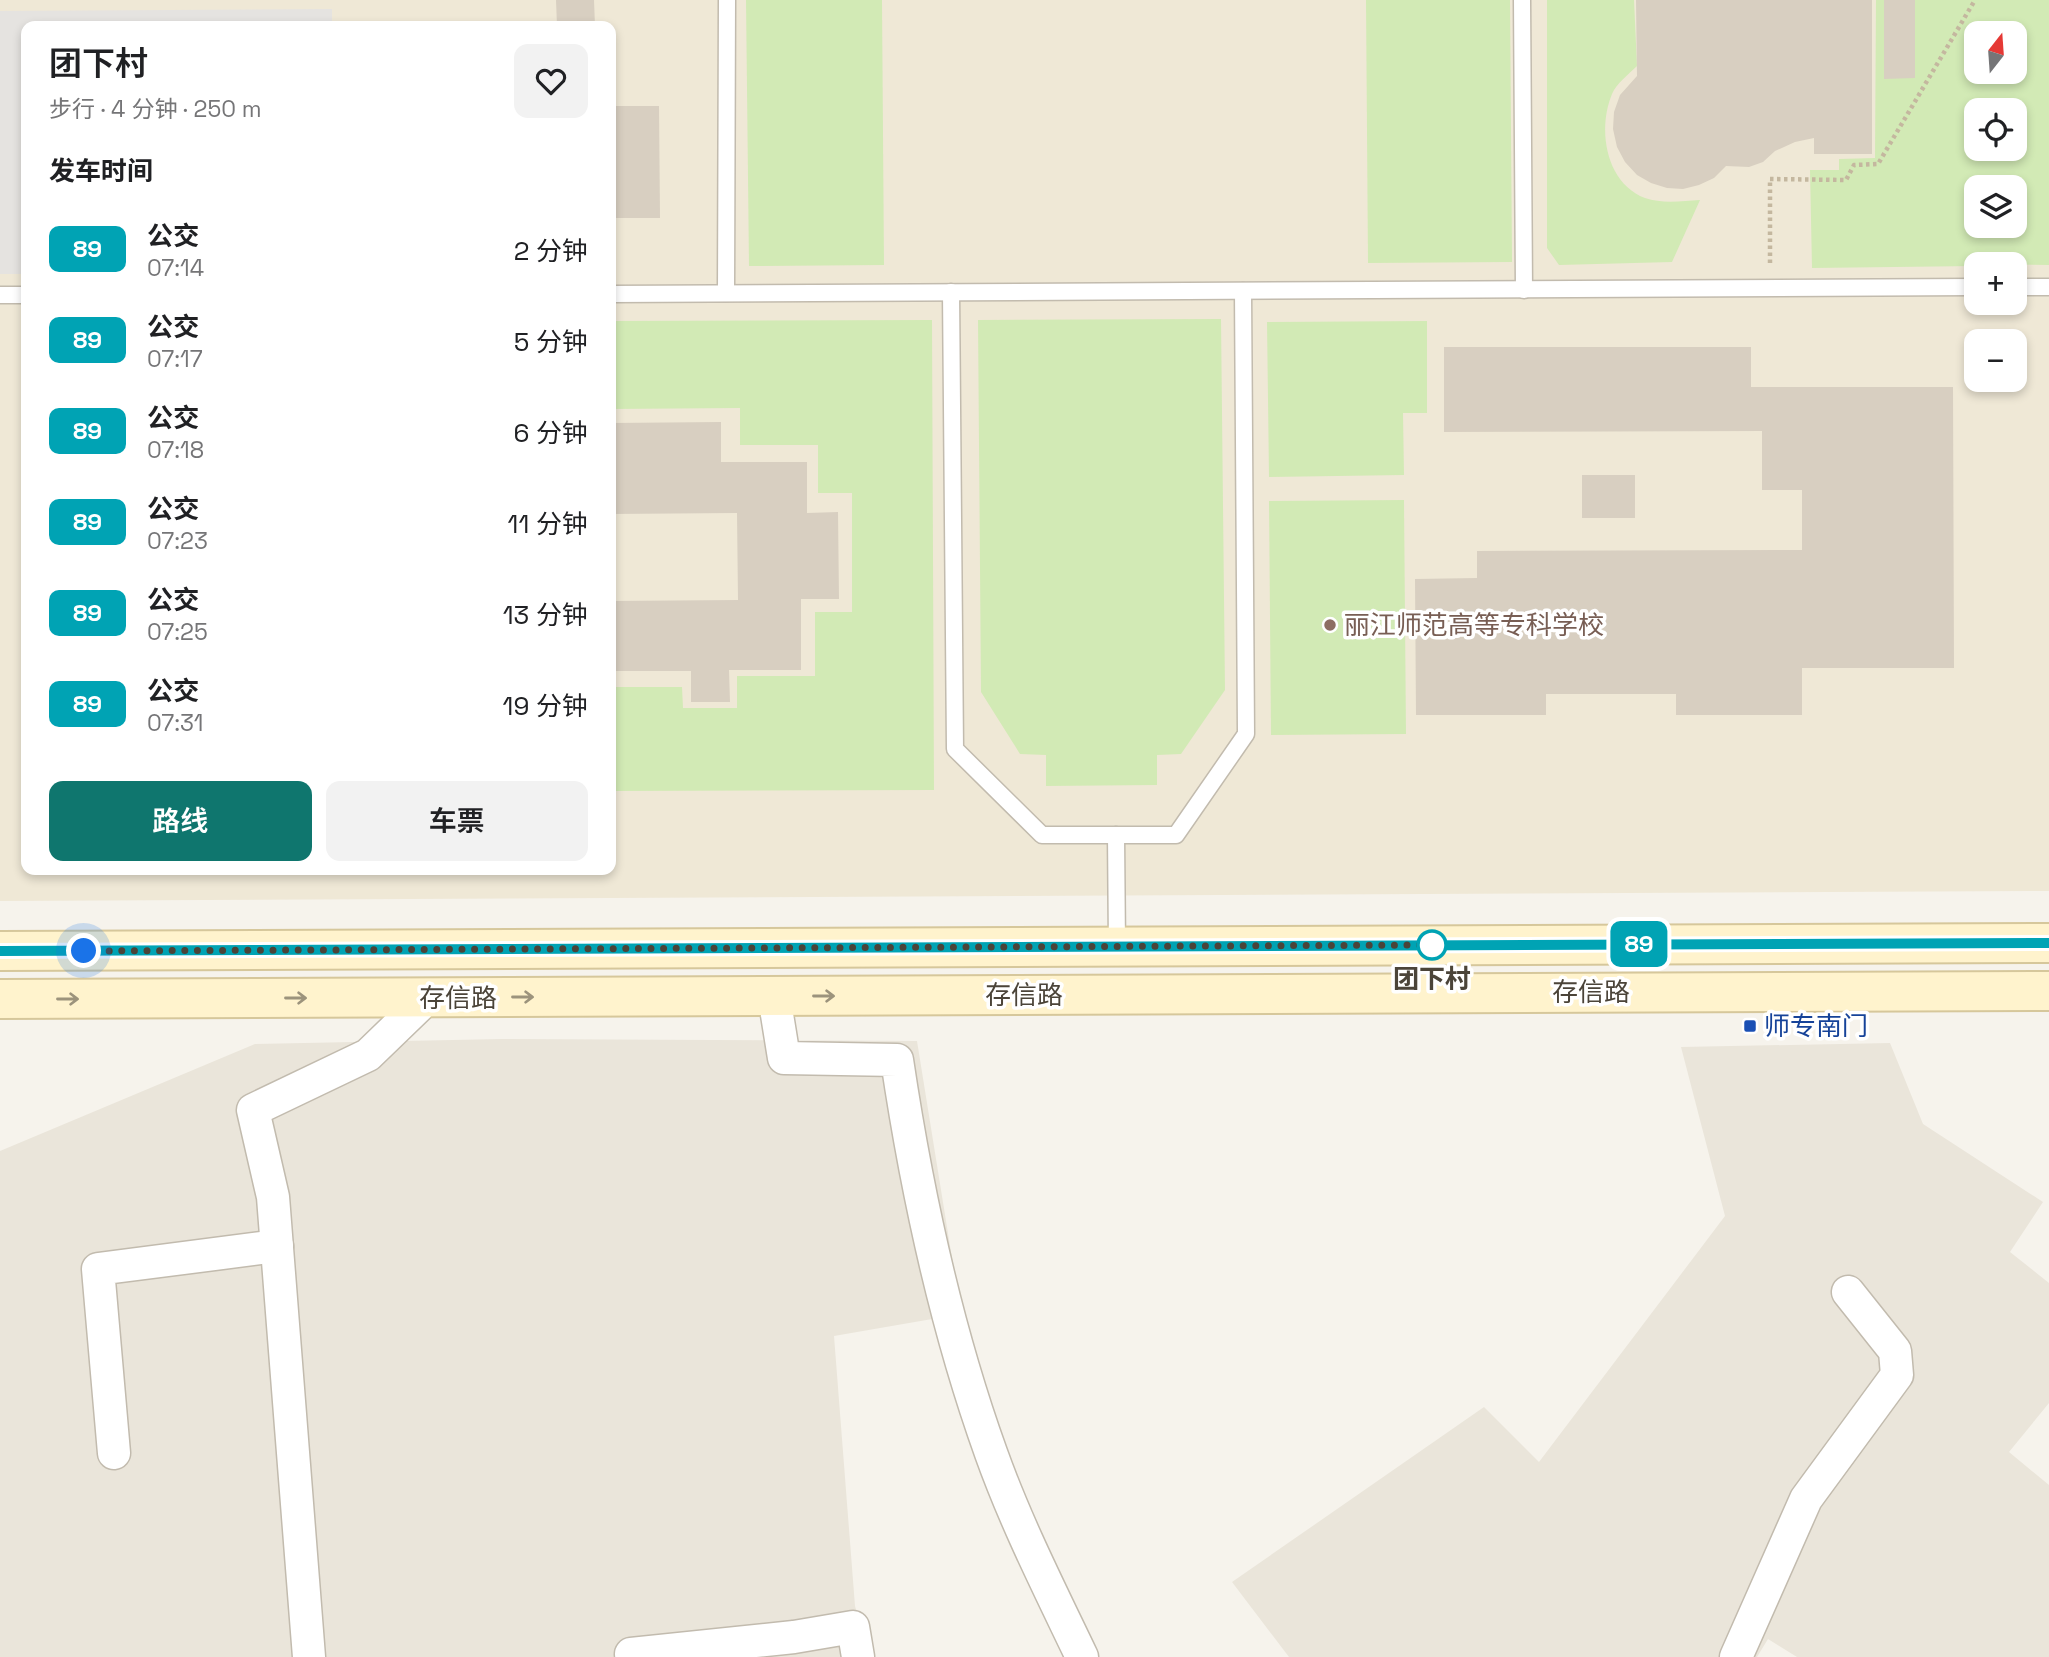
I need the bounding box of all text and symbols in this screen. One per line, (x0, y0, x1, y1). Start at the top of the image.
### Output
north arrow (1964, 21, 2026, 84)
map controls (1964, 21, 2027, 392)
text: 团下村 (49, 43, 148, 85)
button: heart (514, 44, 588, 118)
text: 步行 · 4 分钟 · 250 m (49, 94, 262, 124)
button: locate (1964, 98, 2027, 161)
text: 发车时间 (49, 154, 153, 188)
button: layers (1964, 175, 2027, 238)
text: 公交 (147, 219, 199, 253)
text: 89 (73, 233, 102, 264)
text: 2 分钟 (514, 234, 588, 268)
button: + (1964, 252, 2027, 315)
text: 07:14 (147, 253, 204, 283)
text: 公交 (147, 310, 199, 344)
text: 89 (73, 324, 102, 355)
text: 5 分钟 (514, 325, 588, 359)
button: − (1964, 329, 2027, 392)
text: 07:17 (147, 344, 203, 374)
text: 公交 (147, 401, 199, 435)
text: 89 (73, 415, 102, 446)
text: 6 分钟 (513, 416, 588, 450)
text: 07:18 (147, 435, 204, 465)
text: 公交 (147, 492, 199, 526)
text: 89 (73, 506, 102, 537)
text: 11 分钟 (508, 507, 588, 541)
text: 07:23 (147, 526, 208, 556)
text: 公交 (147, 583, 199, 617)
text: 89 (73, 597, 102, 628)
text: 13 分钟 (503, 598, 588, 632)
place label: 丽江师范高等专科学校 (1344, 608, 1604, 642)
text: 07:25 (147, 617, 208, 647)
marker: 丽江师范高等专科学校 (1322, 617, 1338, 633)
text: 公交 (147, 674, 199, 708)
text: 89 (73, 688, 102, 719)
text: 19 分钟 (503, 689, 588, 723)
text: 07:31 (147, 708, 203, 738)
button: 路线 (49, 781, 312, 861)
button: 车票 (326, 781, 588, 861)
line badge: 89 (1608, 921, 1670, 967)
text: 89 (1624, 928, 1654, 959)
marker: 团下村 (1417, 930, 1447, 960)
your location (66, 933, 101, 968)
place label: 团下村 (1393, 962, 1471, 996)
street label: 存信路 (1552, 975, 1630, 1009)
street label: 存信路 (985, 978, 1063, 1012)
street label: 存信路 (419, 981, 497, 1015)
one-way arrow (812, 989, 835, 1003)
one-way arrow (511, 990, 534, 1004)
one-way arrow (284, 991, 307, 1005)
one-way arrow (56, 992, 79, 1006)
place label: 师专南门 (1764, 1009, 1868, 1043)
marker: 师专南门 (1742, 1018, 1758, 1034)

